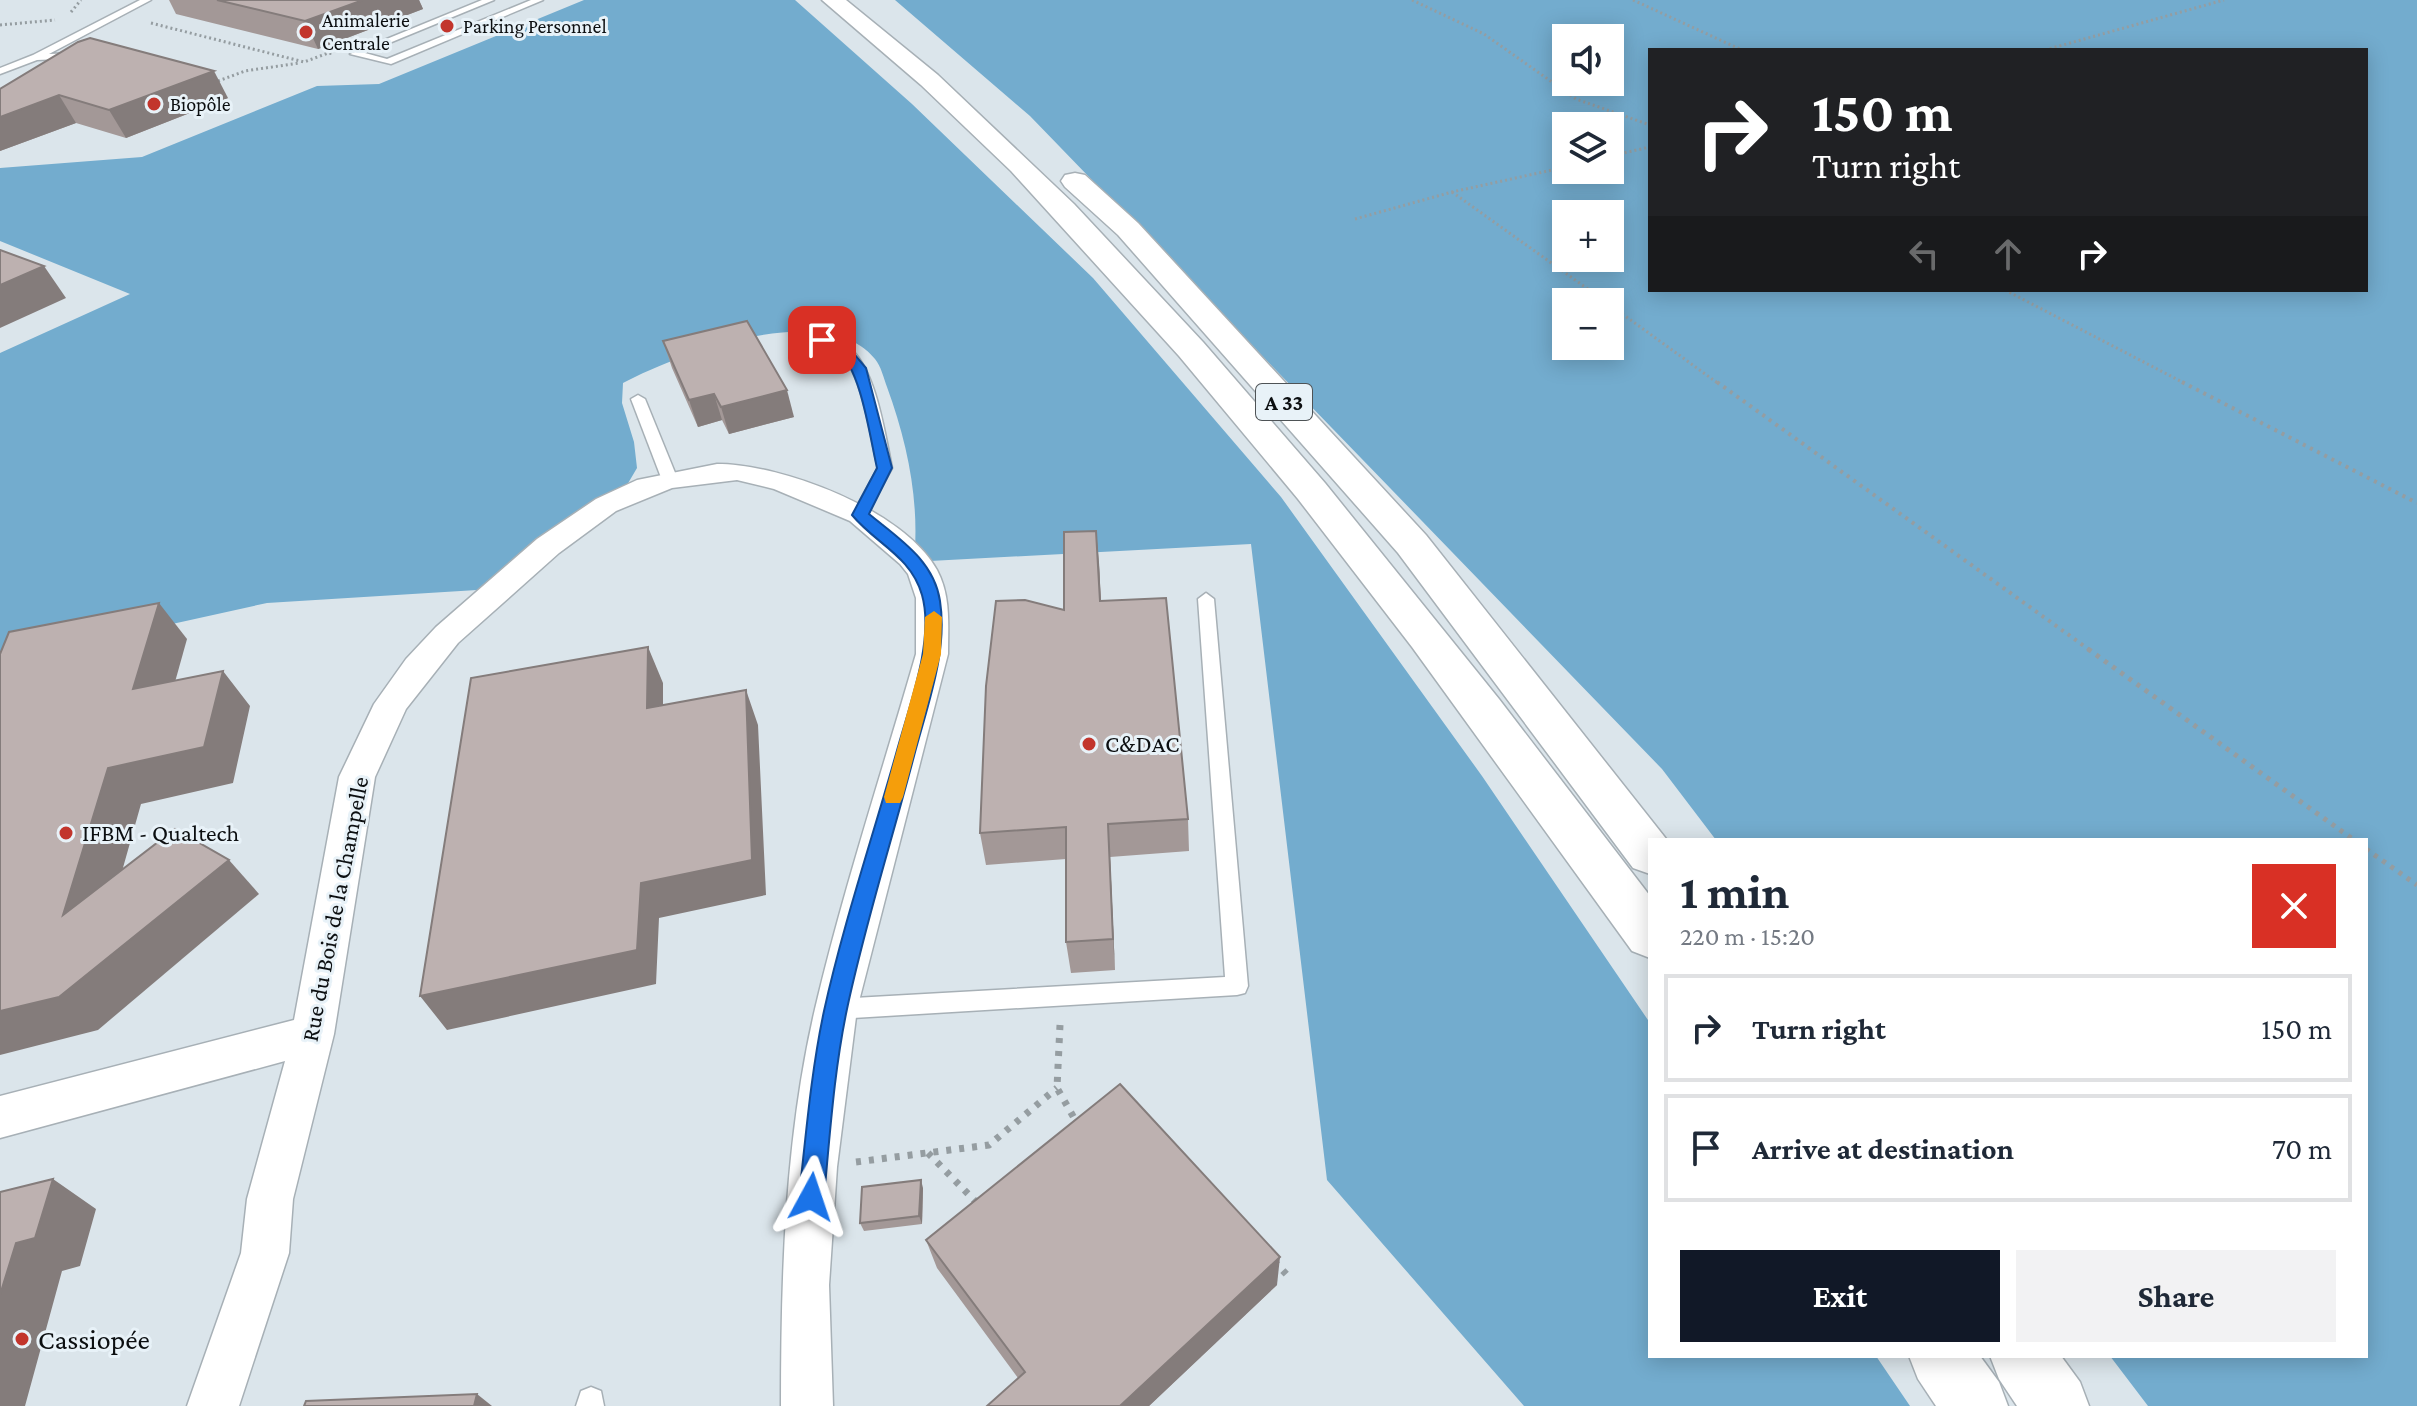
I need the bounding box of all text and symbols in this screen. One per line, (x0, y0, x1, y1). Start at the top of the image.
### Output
place label: Animalerie Centrale (322, 9, 410, 54)
place label: Parking Personnel (463, 15, 607, 38)
marker: Parking Personnel (438, 17, 456, 35)
marker: Animalerie Centrale (297, 23, 315, 41)
map controls (1552, 24, 1624, 360)
button: sound (1552, 24, 1624, 96)
icon: right (1680, 80, 1784, 184)
text: 150 m (1812, 81, 1953, 143)
place label: Biopôle (170, 93, 231, 116)
marker: Biopôle (145, 95, 163, 113)
button: layers (1552, 112, 1624, 184)
text: Turn right (1812, 146, 1960, 186)
button: + (1552, 200, 1624, 272)
icon: left (1902, 232, 1946, 276)
icon: ahead (1986, 232, 2030, 276)
icon: right (2070, 232, 2114, 276)
button: − (1552, 288, 1624, 360)
pin (788, 306, 856, 374)
icon: arrive (800, 318, 844, 362)
road number: A 33 (1256, 384, 1312, 420)
place label: C&DAC (1105, 730, 1179, 757)
marker: C&DAC (1080, 735, 1098, 753)
street label: Rue du Bois de la Champelle (296, 774, 373, 1044)
place label: IFBM - Qualtech (82, 819, 239, 846)
marker: IFBM - Qualtech (57, 824, 75, 842)
button: close (2252, 864, 2336, 948)
text: 1 min (1680, 865, 1789, 918)
text: 220 m · 15:20 (1680, 922, 1815, 951)
icon: right (1684, 1006, 1728, 1050)
text: Turn right (1752, 1012, 1886, 1045)
text: 150 m (2261, 1012, 2332, 1045)
icon: arrive (1684, 1126, 1728, 1170)
text: Arrive at destination (1752, 1132, 2014, 1165)
text: 70 m (2272, 1132, 2332, 1165)
position arrow (769, 1155, 853, 1239)
button: Exit (1680, 1250, 2000, 1342)
button: Share (2016, 1250, 2336, 1342)
place label: Cassiopée (38, 1324, 150, 1355)
marker: Cassiopée (13, 1330, 31, 1348)

